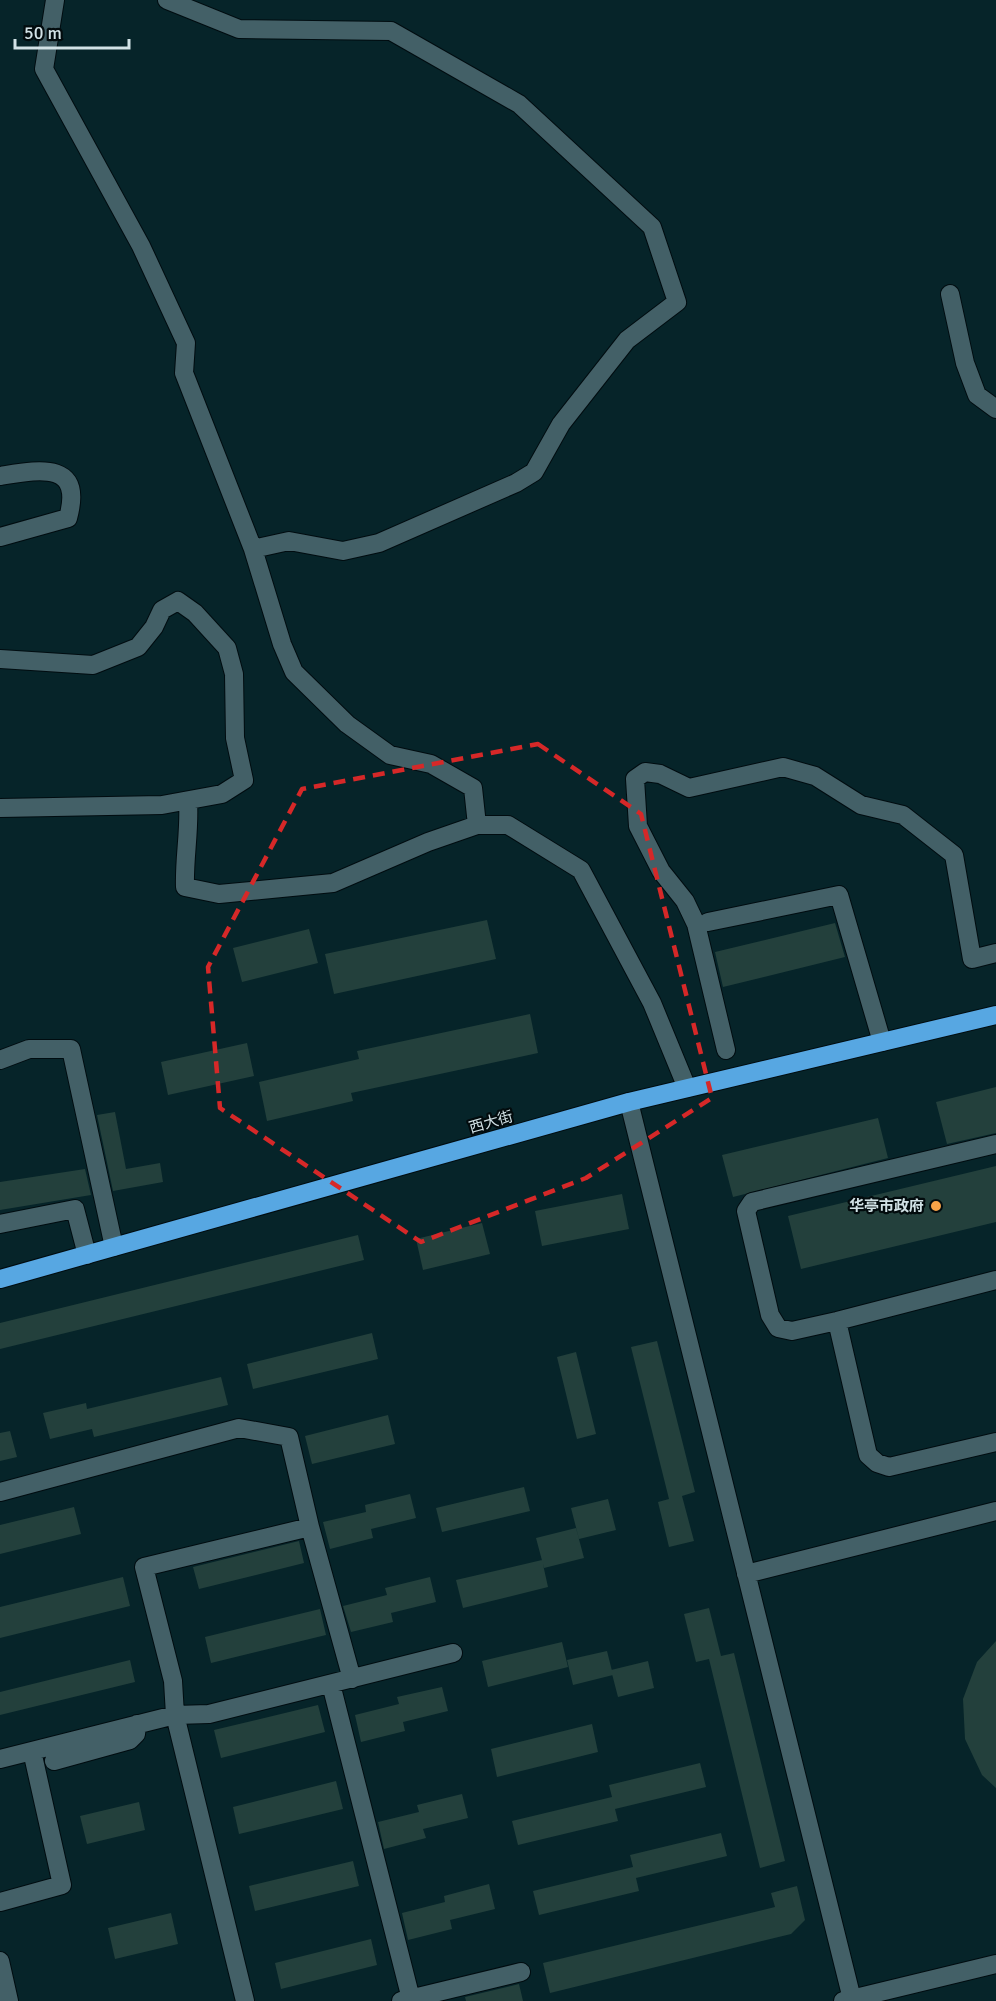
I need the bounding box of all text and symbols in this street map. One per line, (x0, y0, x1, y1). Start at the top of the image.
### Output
scale bar (15, 12, 129, 50)
text: 50 m (24, 22, 62, 44)
street label: 西大街 (467, 1107, 515, 1137)
place label: 华亭市政府 (849, 1197, 924, 1215)
marker: 华亭市政府 (929, 1199, 943, 1213)

